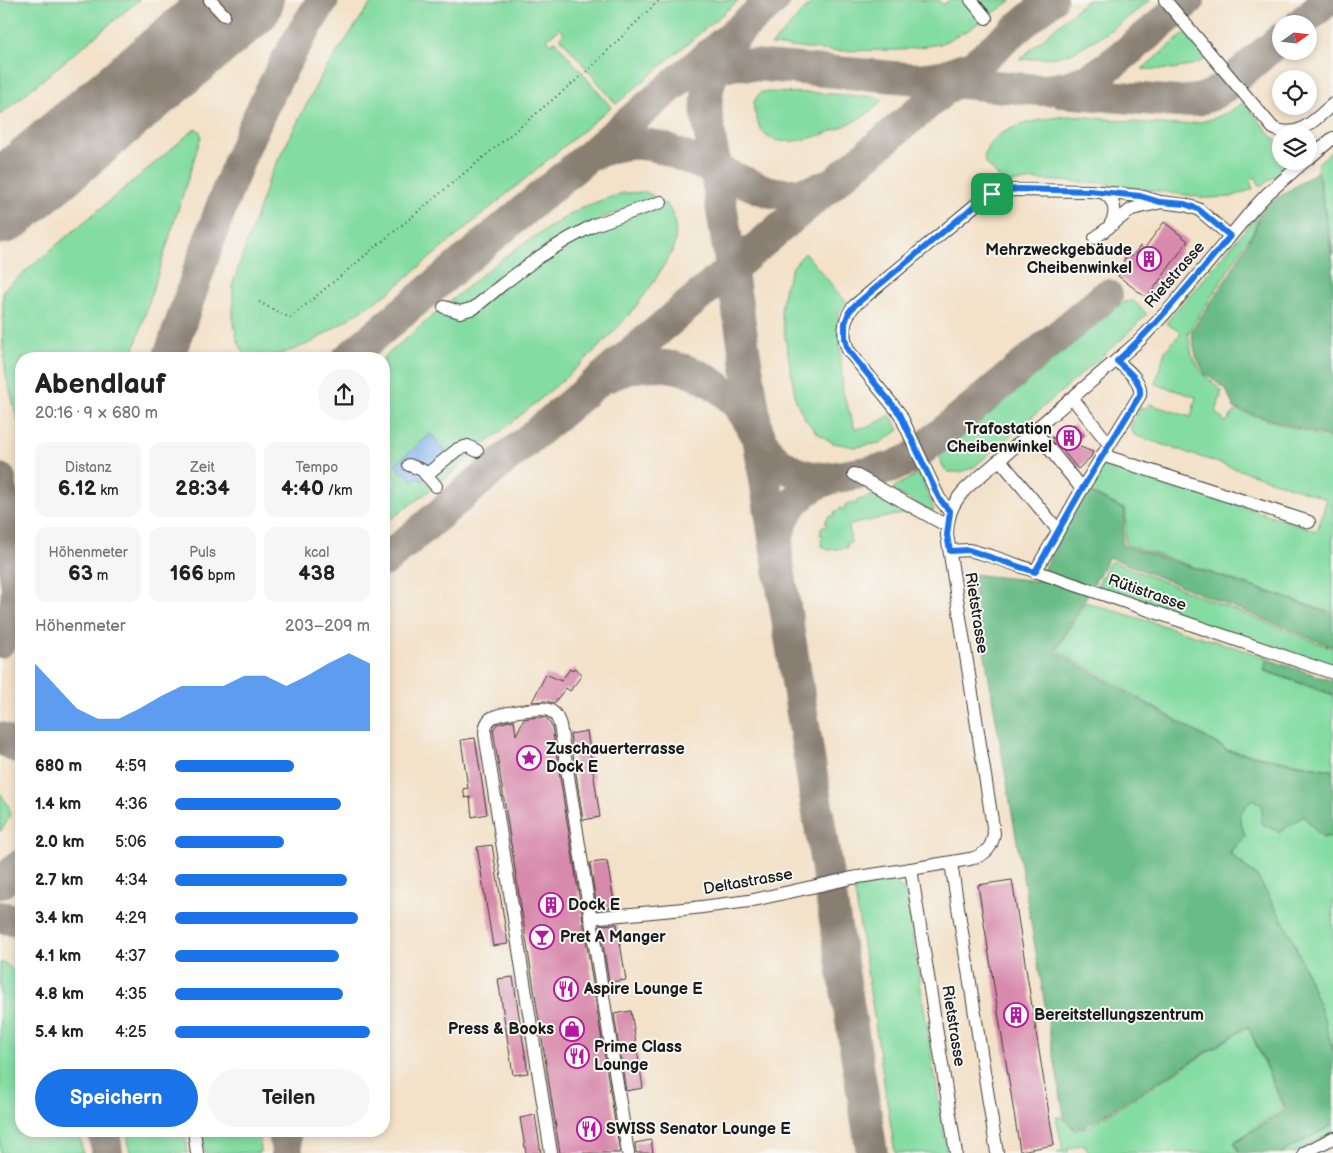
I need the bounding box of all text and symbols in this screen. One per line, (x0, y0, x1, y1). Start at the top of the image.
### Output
north arrow (1272, 15, 1318, 60)
map controls (1272, 15, 1317, 170)
button: locate (1272, 70, 1317, 115)
button: layers (1272, 125, 1317, 170)
pin (971, 173, 1013, 215)
icon: arrive (978, 180, 1006, 208)
street label: Rietstrasse (1141, 237, 1209, 312)
place label: Mehrzweckgebäude Cheibenwinkel (985, 241, 1132, 278)
building icon: Mehrzweckgebäude Cheibenwinkel (1136, 246, 1162, 272)
text: Abendlauf (35, 368, 166, 401)
button: share (318, 369, 370, 421)
text: 20:16 · 9 × 680 m (35, 404, 158, 423)
place label: Trafostation Cheibenwinkel (947, 420, 1052, 457)
building icon: Trafostation Cheibenwinkel (1056, 425, 1082, 451)
text: Distanz (65, 459, 112, 476)
text: Zeit (190, 459, 215, 476)
text: Tempo (295, 459, 338, 476)
text: 6.12 (58, 476, 96, 501)
text: 28:34 (175, 476, 230, 501)
text: 4:40 (281, 476, 324, 501)
text: km (96, 482, 119, 499)
text: /km (324, 482, 353, 499)
text: Höhenmeter (49, 544, 128, 561)
text: Puls (189, 544, 216, 561)
text: kcal (304, 544, 329, 561)
text: 63 (68, 561, 93, 586)
text: 166 (170, 561, 204, 586)
text: 438 (298, 561, 335, 586)
text: m (93, 567, 108, 584)
text: bpm (204, 567, 235, 584)
street label: Rietstrasse (960, 571, 992, 655)
street label: Rütistrasse (1105, 571, 1189, 615)
text: Höhenmeter (35, 617, 125, 636)
text: 203–209 m (285, 617, 370, 636)
place label: Zuschauerterrasse Dock E (546, 740, 685, 777)
place icon: Zuschauerterrasse Dock E (516, 745, 542, 771)
text: 680 m (35, 757, 82, 776)
text: 4:59 (115, 757, 146, 776)
text: 1.4 km (35, 795, 81, 814)
text: 4:36 (115, 795, 148, 814)
text: 2.0 km (35, 833, 84, 852)
text: 5:06 (115, 833, 147, 852)
street label: Deltastrasse (702, 865, 795, 899)
text: 2.7 km (35, 871, 83, 890)
text: 4:34 (115, 871, 148, 890)
building icon: Dock E (538, 892, 564, 918)
place label: Dock E (568, 896, 620, 915)
text: 3.4 km (35, 909, 84, 928)
text: 4:29 (115, 909, 147, 928)
bar icon: Pret A Manger (529, 924, 555, 950)
place label: Pret A Manger (560, 928, 666, 947)
text: 4.1 km (35, 947, 81, 966)
text: 4:37 (115, 947, 146, 966)
restaurant icon: Aspire Lounge E (553, 976, 579, 1002)
place label: Aspire Lounge E (583, 980, 703, 999)
street label: Rietstrasse (937, 984, 969, 1068)
text: 4.8 km (35, 985, 84, 1004)
text: 4:35 (115, 985, 147, 1004)
building icon: Bereitstellungszentrum (1003, 1002, 1029, 1028)
place label: Bereitstellungszentrum (1034, 1006, 1204, 1025)
shop icon: Press & Books (559, 1016, 585, 1042)
place label: Press & Books (448, 1020, 554, 1039)
text: 5.4 km (35, 1023, 84, 1042)
text: 4:25 (115, 1023, 147, 1042)
place label: Prime Class Lounge (594, 1038, 682, 1075)
restaurant icon: Prime Class Lounge (564, 1043, 590, 1069)
button: Speichern (35, 1069, 198, 1127)
button: Teilen (208, 1069, 370, 1127)
restaurant icon: SWISS Senator Lounge E (576, 1116, 602, 1142)
place label: SWISS Senator Lounge E (606, 1120, 791, 1139)

